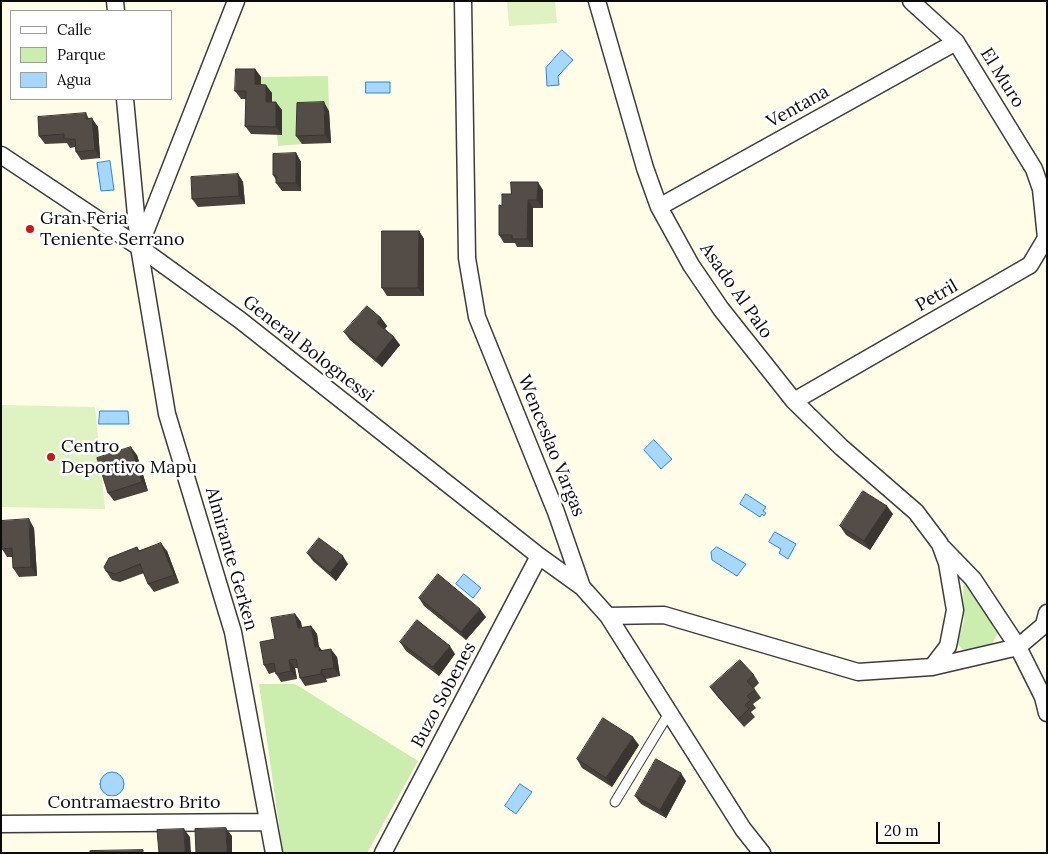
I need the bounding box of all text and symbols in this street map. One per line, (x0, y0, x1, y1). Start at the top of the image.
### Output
legend (10, 10, 172, 100)
text: Calle (57, 20, 92, 39)
street label: El Muro (975, 44, 1029, 112)
text: Parque (57, 45, 106, 64)
text: Agua (57, 70, 91, 89)
street label: Ventana (763, 81, 833, 133)
place label: Gran Feria Teniente Serrano (40, 208, 185, 250)
marker: Gran Feria Teniente Serrano (24, 223, 36, 235)
street label: Asado Al Palo (695, 239, 777, 343)
street label: Petril (912, 275, 962, 317)
street label: General Bolognessi (238, 291, 378, 407)
street label: Wenceslao Vargas (513, 372, 589, 520)
place label: Centro Deportivo Mapu (61, 436, 197, 478)
marker: Centro Deportivo Mapu (45, 451, 57, 463)
street label: Almirante Gerken (200, 485, 262, 633)
street label: Buzo Sobenes (407, 639, 481, 751)
street label: Contramaestro Brito (48, 792, 220, 814)
scale bar (878, 812, 942, 844)
text: 20 m (884, 821, 919, 840)

